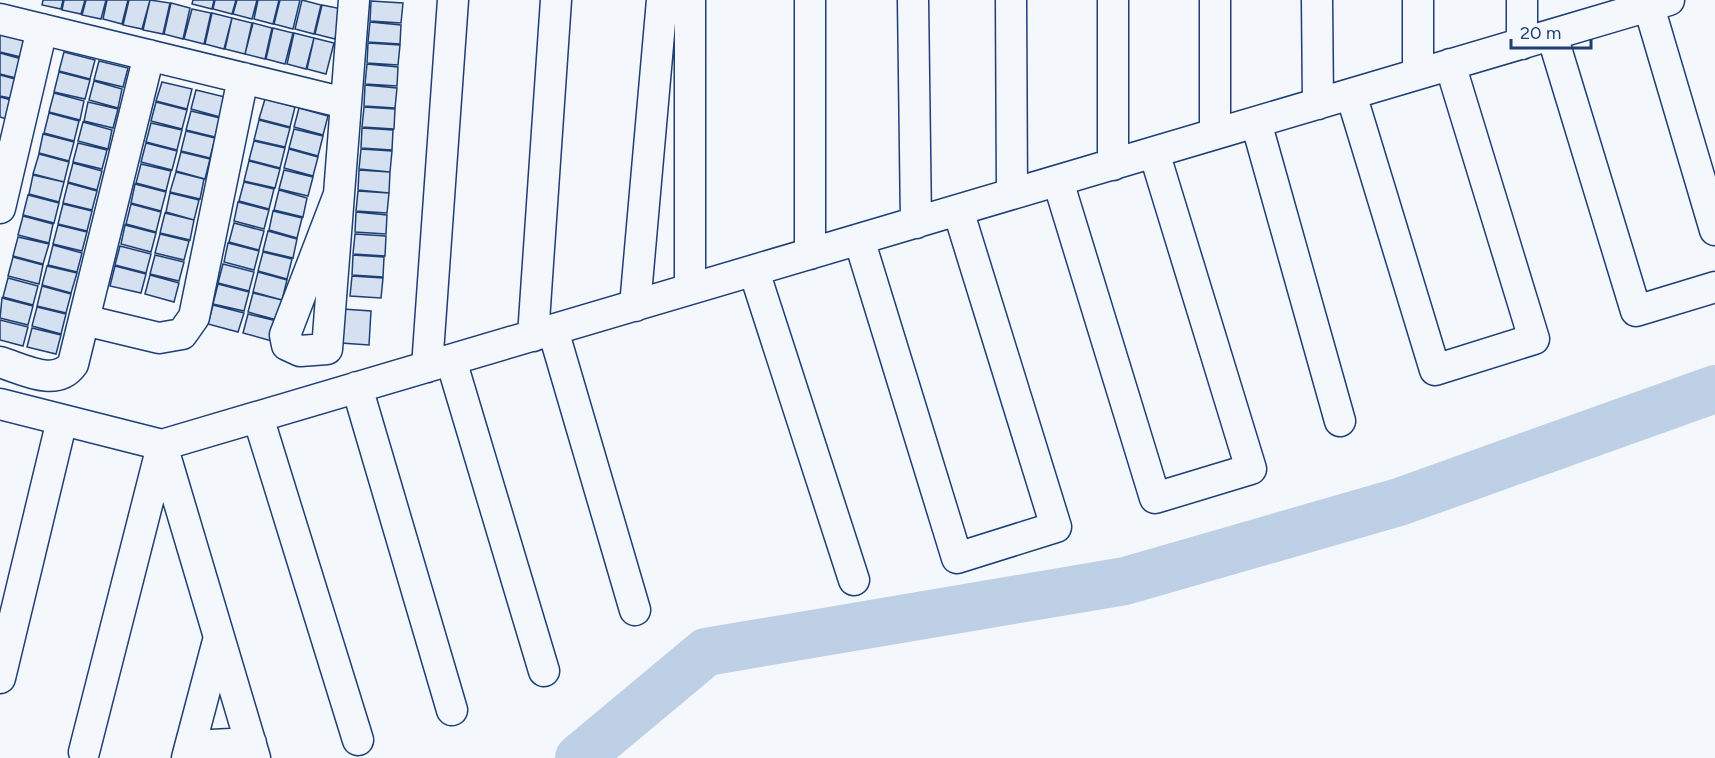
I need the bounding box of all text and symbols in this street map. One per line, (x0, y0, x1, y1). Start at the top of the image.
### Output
scale bar (1511, 12, 1590, 50)
text: 20 m (1520, 22, 1561, 44)

